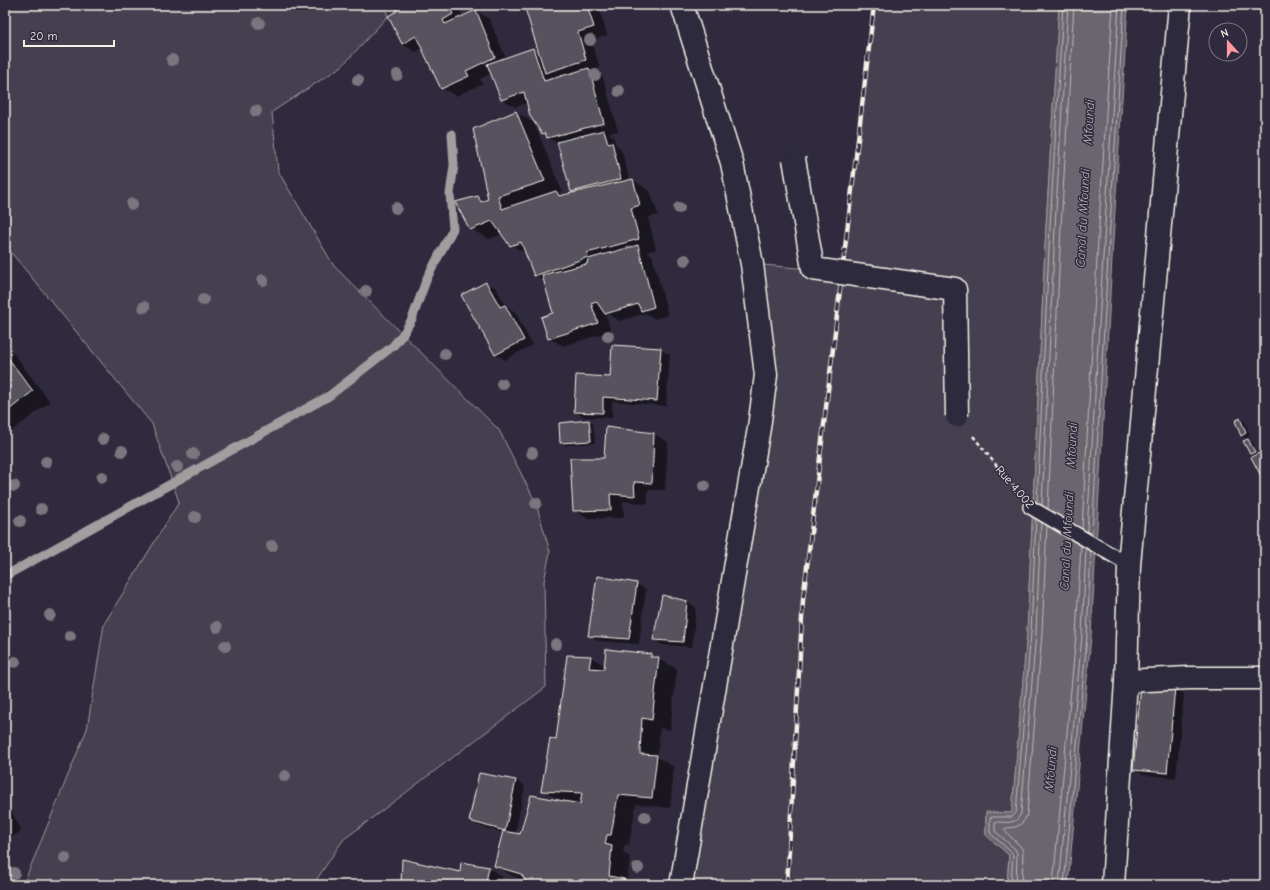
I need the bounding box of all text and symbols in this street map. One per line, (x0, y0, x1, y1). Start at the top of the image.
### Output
scale bar (24, 22, 114, 48)
north arrow (1208, 22, 1248, 62)
text: N (1219, 26, 1230, 40)
text: 20 m (30, 29, 58, 43)
water label: Mfoundi (1080, 98, 1097, 146)
water label: Canal du Mfoundi (1072, 167, 1093, 268)
water label: Mfoundi (1063, 421, 1080, 469)
street label: Rue 4.002 (993, 463, 1037, 511)
water label: Canal du Mfoundi (1056, 490, 1077, 591)
water label: Mfoundi (1041, 745, 1060, 793)

